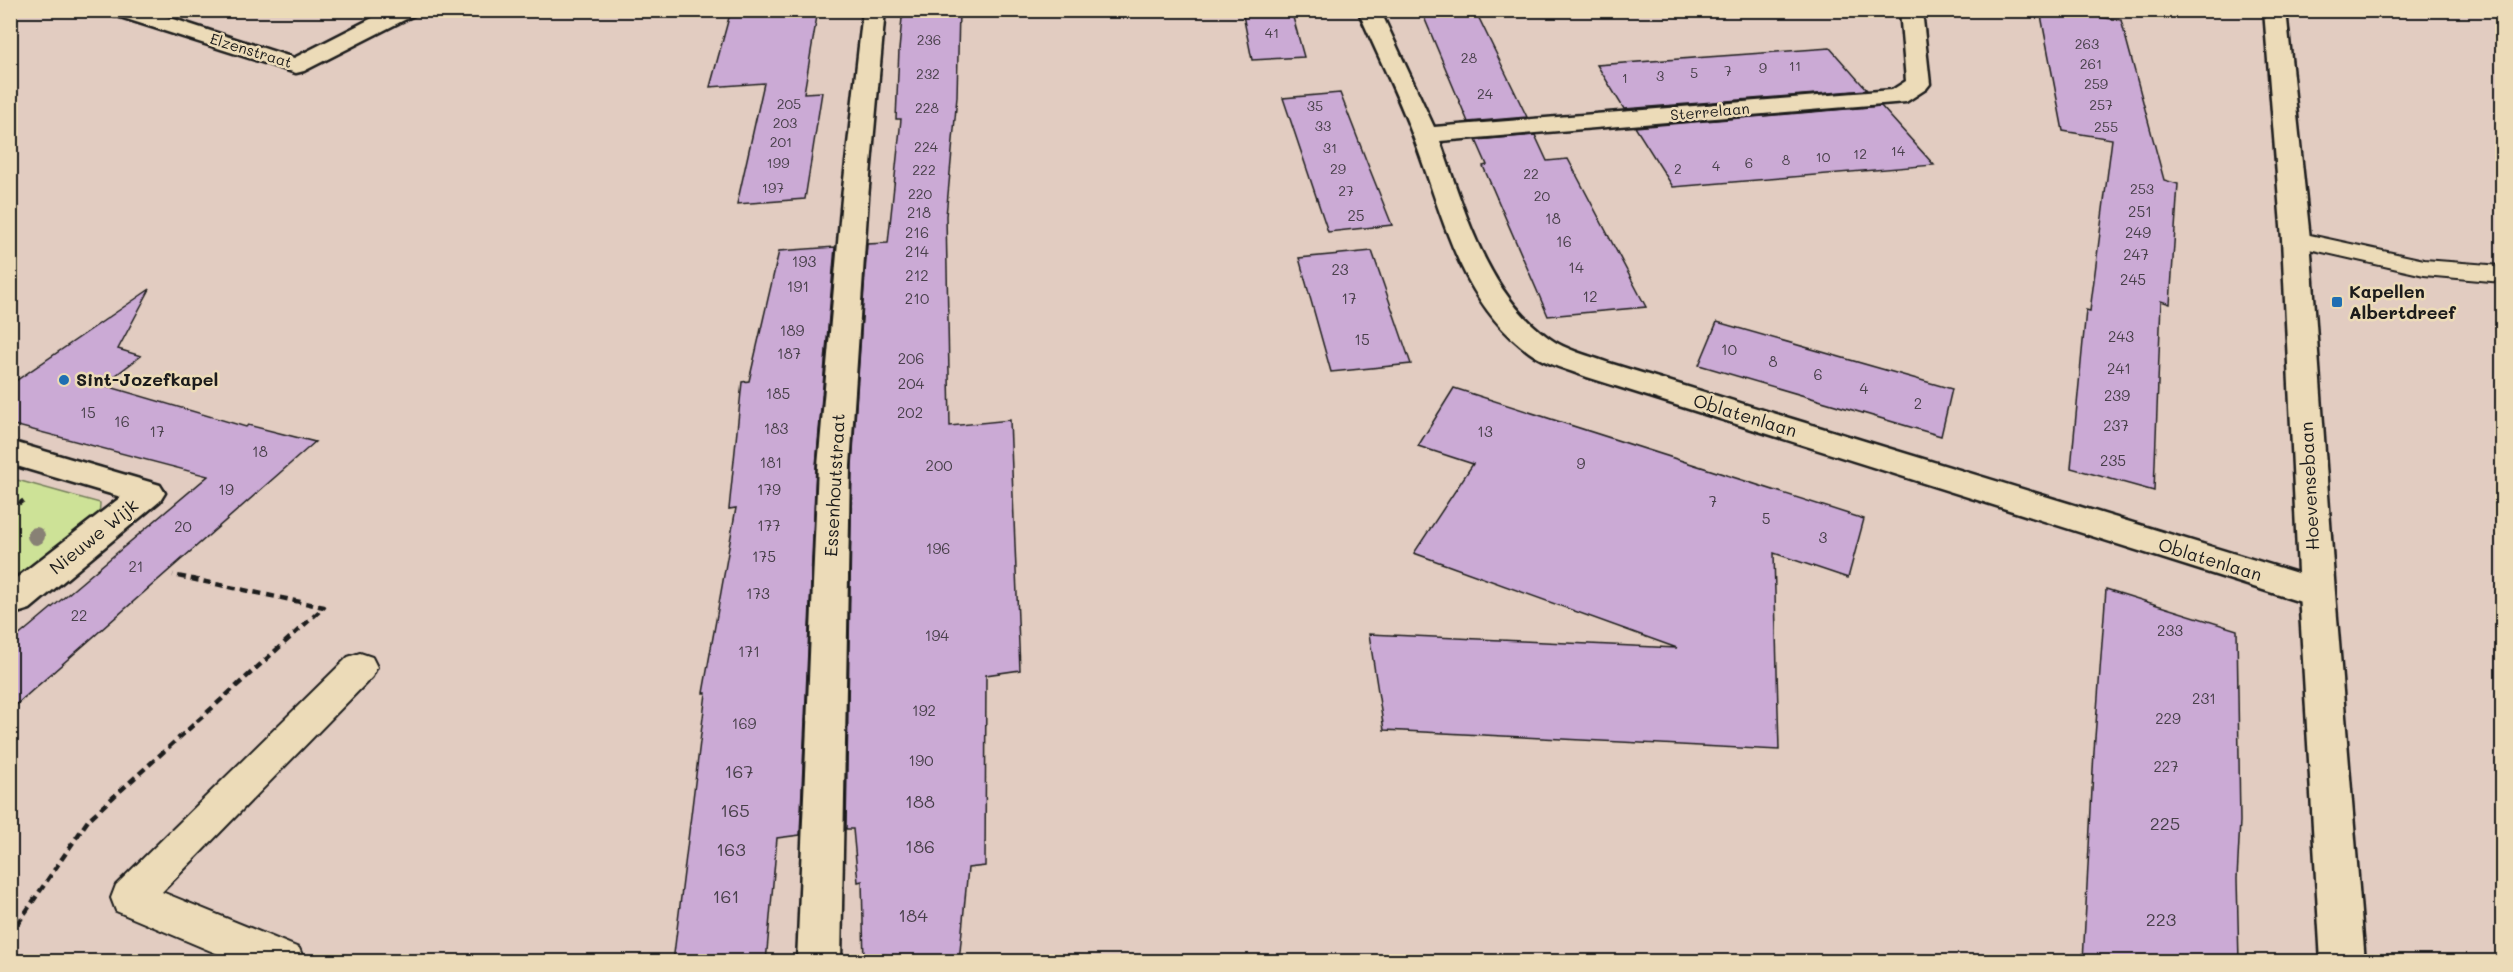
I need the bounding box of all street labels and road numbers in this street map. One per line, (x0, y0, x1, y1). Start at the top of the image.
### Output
street label: Elzenstraat (208, 28, 295, 72)
street label: Sterrelaan (1669, 98, 1750, 124)
street label: Oblatenlaan (1690, 388, 1800, 442)
street label: Essenhoutstraat (818, 413, 850, 557)
street label: Hoevensebaan (2294, 421, 2324, 551)
street label: Nieuwe Wijk (44, 493, 143, 579)
street label: Oblatenlaan (2155, 532, 2265, 586)

